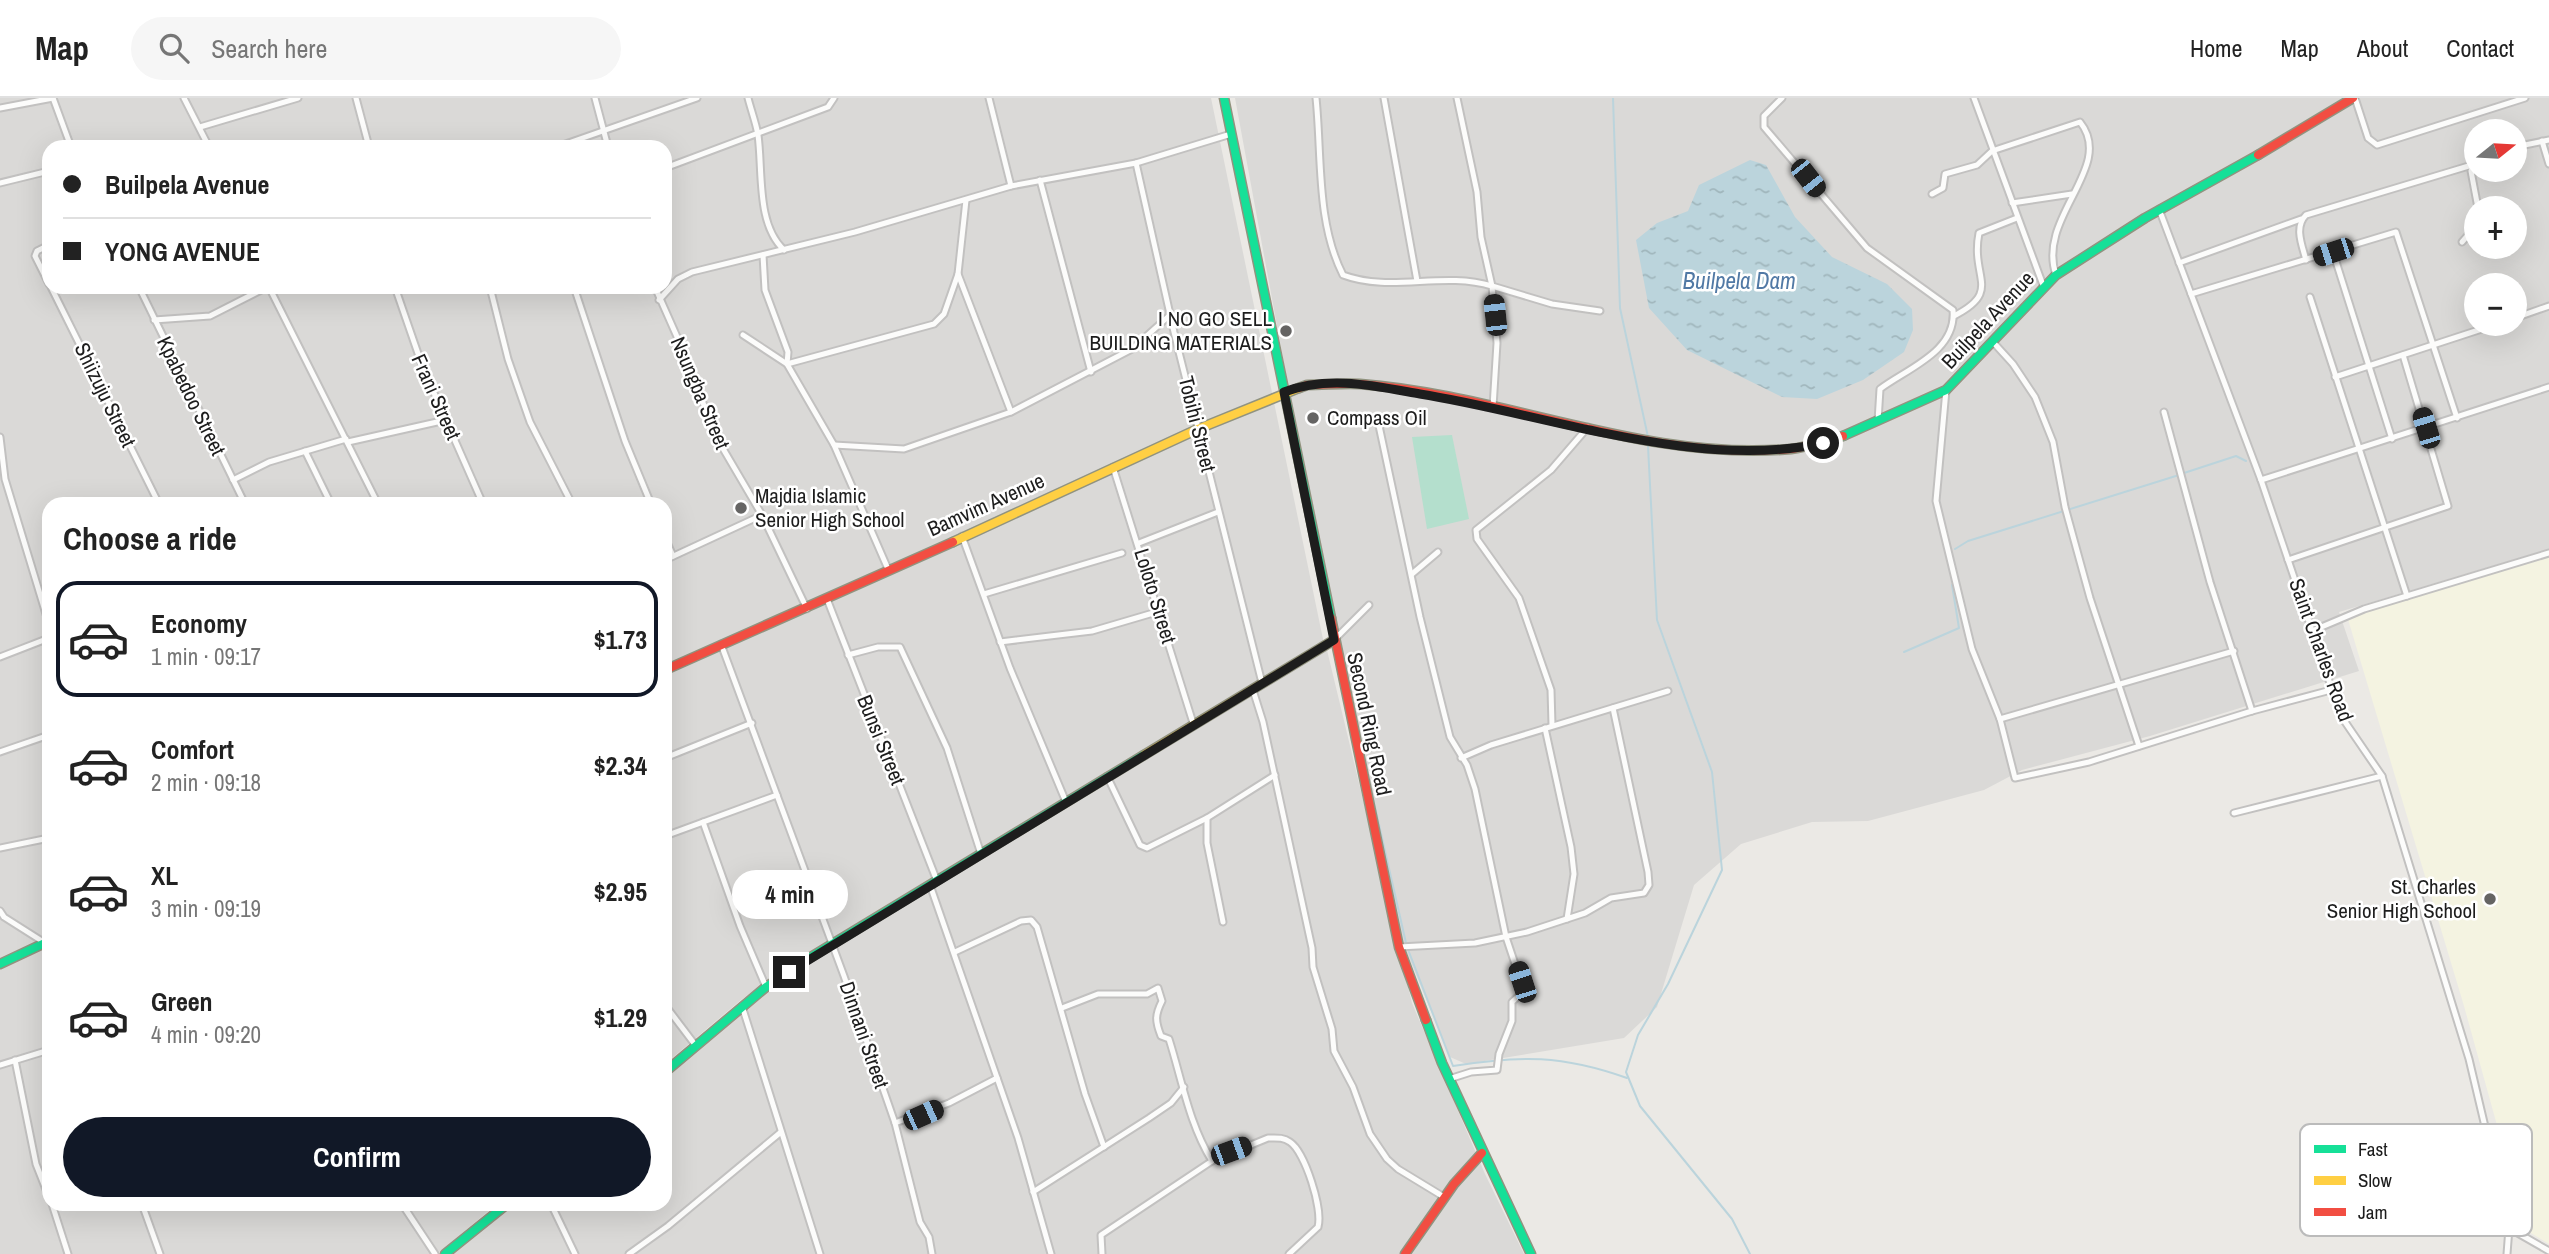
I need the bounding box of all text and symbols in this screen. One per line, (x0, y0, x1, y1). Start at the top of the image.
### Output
search box (131, 17, 621, 80)
text: Map (35, 26, 89, 70)
icon: search (155, 29, 193, 67)
text: Search here (211, 31, 327, 66)
text: Home (2190, 32, 2242, 64)
text: Map (2280, 32, 2319, 64)
text: About (2357, 32, 2408, 64)
text: Contact (2446, 32, 2514, 64)
north arrow (2464, 119, 2527, 182)
map controls (2464, 119, 2527, 336)
car (1787, 155, 1830, 201)
text: Builpela Avenue (105, 167, 269, 202)
button: + (2464, 196, 2527, 259)
text: YONG AVENUE (105, 234, 260, 269)
car (2310, 236, 2357, 268)
street label: Builpela Avenue (1935, 264, 2041, 375)
water label: Builpela Dam (1682, 265, 1796, 296)
button: − (2464, 273, 2527, 336)
car (1483, 293, 1508, 337)
place label: I NO GO SELL BUILDING MATERIALS (1090, 304, 1272, 357)
marker: I NO GO SELL BUILDING MATERIALS (1278, 323, 1294, 339)
street label: Kpabedoo Street (150, 331, 233, 460)
street label: Nsungba Street (664, 332, 737, 454)
street label: Shiizuju Street (68, 338, 143, 452)
street label: Frani Street (405, 349, 468, 444)
street label: Tobihi Street (1172, 373, 1223, 475)
place label: Compass Oil (1327, 403, 1427, 432)
car (2410, 405, 2443, 451)
marker: Compass Oil (1305, 410, 1321, 426)
route start (1807, 427, 1839, 459)
street label: Bamvim Avenue (923, 466, 1049, 543)
place label: Majdia Islamic Senior High School (755, 481, 904, 534)
marker: Majdia Islamic Senior High School (733, 500, 749, 516)
text: Choose a ride (63, 517, 237, 560)
street label: Loloto Street (1127, 545, 1184, 647)
street label: Saint Charles Road (2282, 574, 2361, 725)
text: Economy (151, 606, 247, 641)
icon: car (67, 608, 130, 671)
text: $1.73 (594, 622, 647, 657)
text: 1 min · 09:17 (151, 641, 261, 672)
street label: Second Ring Road (1340, 650, 1399, 798)
street label: Bunsi Street (850, 690, 913, 789)
text: Comfort (151, 732, 234, 767)
icon: car (67, 734, 130, 797)
text: $2.34 (594, 748, 647, 783)
text: 2 min · 09:18 (151, 767, 261, 798)
text: XL (151, 858, 178, 893)
icon: car (67, 860, 130, 923)
callout: 4 min (731, 870, 847, 920)
place label: St. Charles Senior High School (2327, 872, 2476, 925)
text: $2.95 (594, 874, 647, 909)
text: 4 min (765, 879, 815, 910)
marker: St. Charles Senior High School (2482, 891, 2498, 907)
text: 3 min · 09:19 (151, 893, 261, 924)
route end (773, 956, 805, 988)
car (1506, 959, 1539, 1005)
street label: Dinnani Street (833, 978, 896, 1092)
text: Green (151, 984, 213, 1019)
icon: car (67, 986, 130, 1049)
text: $1.29 (594, 1000, 647, 1035)
text: 4 min · 09:20 (151, 1019, 261, 1050)
car (900, 1097, 947, 1133)
button: Confirm (63, 1117, 651, 1197)
legend (2300, 1124, 2532, 1236)
car (1208, 1134, 1255, 1168)
text: Fast (2358, 1136, 2388, 1162)
text: Slow (2358, 1167, 2393, 1193)
text: Jam (2358, 1199, 2387, 1225)

